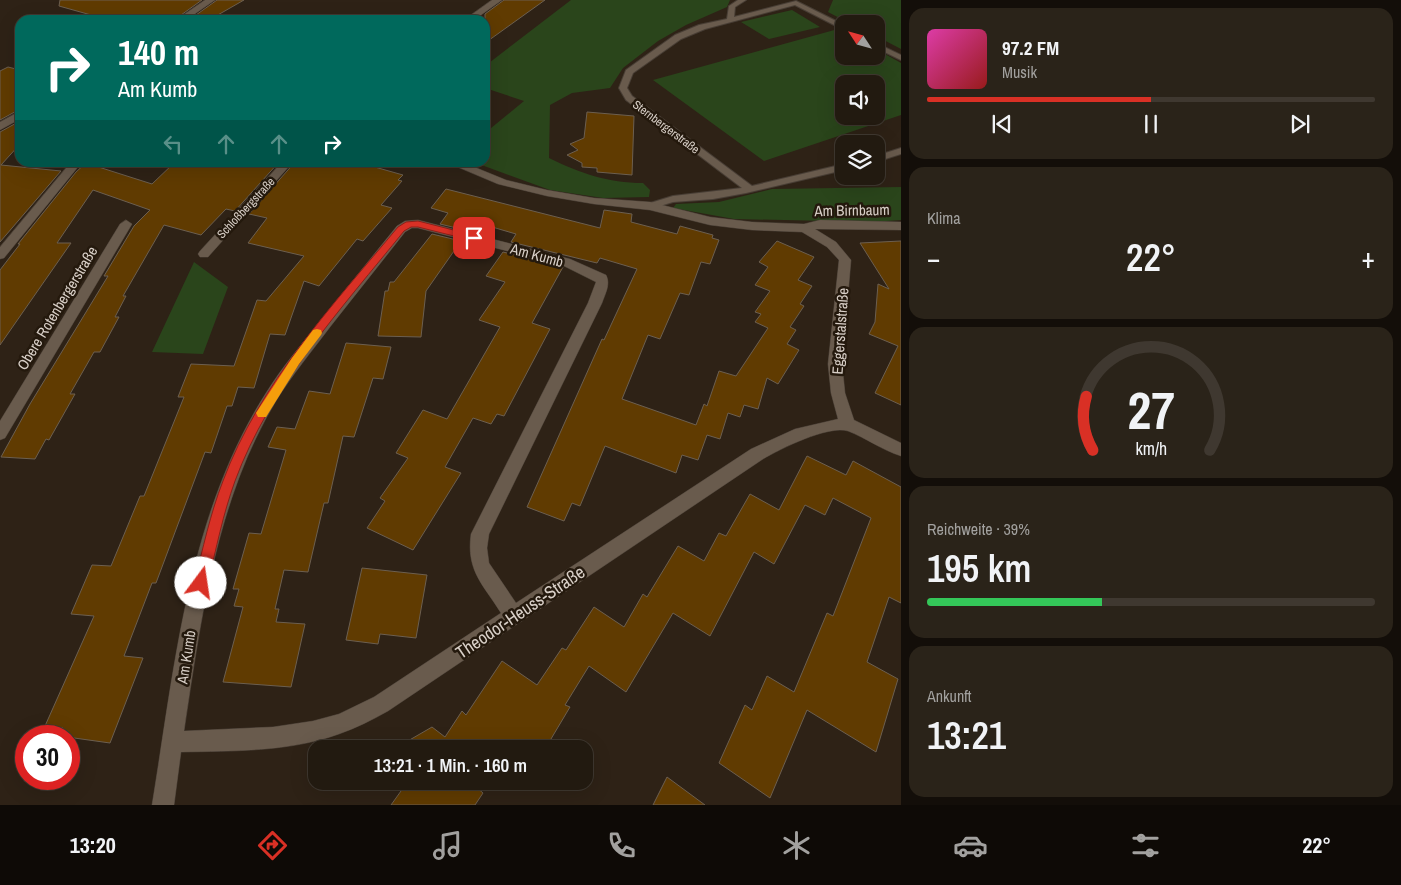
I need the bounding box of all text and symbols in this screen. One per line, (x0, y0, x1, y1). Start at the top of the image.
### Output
north arrow (835, 15, 885, 65)
map controls (835, 15, 885, 185)
text: 140 m (118, 29, 199, 76)
icon: right (35, 35, 100, 100)
text: 97.2 FM (1002, 35, 1059, 61)
text: Musik (1002, 61, 1037, 83)
text: Am Kumb (118, 74, 197, 104)
button: sound (835, 75, 885, 125)
street label: Sternbergerstraße (629, 97, 703, 157)
icon: previous (988, 110, 1016, 138)
icon: pause (1137, 110, 1165, 138)
icon: next (1286, 110, 1314, 138)
icon: left (159, 130, 187, 158)
icon: ahead (212, 130, 240, 158)
icon: ahead (265, 130, 293, 158)
icon: right (318, 130, 346, 158)
button: layers (835, 135, 885, 185)
street label: Schloßbergstraße (213, 174, 279, 242)
street label: Am Birnbaum (813, 199, 890, 221)
text: Klima (927, 207, 961, 229)
pin (453, 217, 495, 259)
icon: arrive (460, 224, 488, 252)
text: 22° (1126, 232, 1176, 283)
street label: Am Kumb (507, 238, 566, 272)
text: − (927, 239, 940, 277)
text: + (1362, 239, 1375, 277)
street label: Obere Rotenbergerstraße (12, 242, 102, 374)
street label: Eggerstalstraße (826, 287, 854, 375)
text: 27 (1127, 375, 1175, 445)
text: km/h (1135, 437, 1167, 461)
text: Reichweite · 39% (927, 518, 1030, 540)
text: 195 km (927, 543, 1031, 594)
position arrow (174, 556, 226, 608)
street label: Theodor-Heuss-Straße (450, 559, 590, 665)
street label: Am Kumb (171, 629, 201, 686)
text: Ankunft (927, 685, 972, 707)
text: 13:21 (927, 710, 1006, 761)
speed limit sign: 30 (15, 725, 80, 790)
text: 13:21 · 1 Min. · 160 m (374, 752, 527, 778)
icon: directions (255, 828, 290, 863)
icon: music (430, 828, 465, 863)
icon: phone (604, 828, 639, 863)
icon: climate (779, 828, 814, 863)
icon: car (953, 828, 988, 863)
icon: filters (1128, 828, 1163, 863)
text: 13:20 (70, 830, 116, 860)
text: 22° (1302, 830, 1331, 860)

